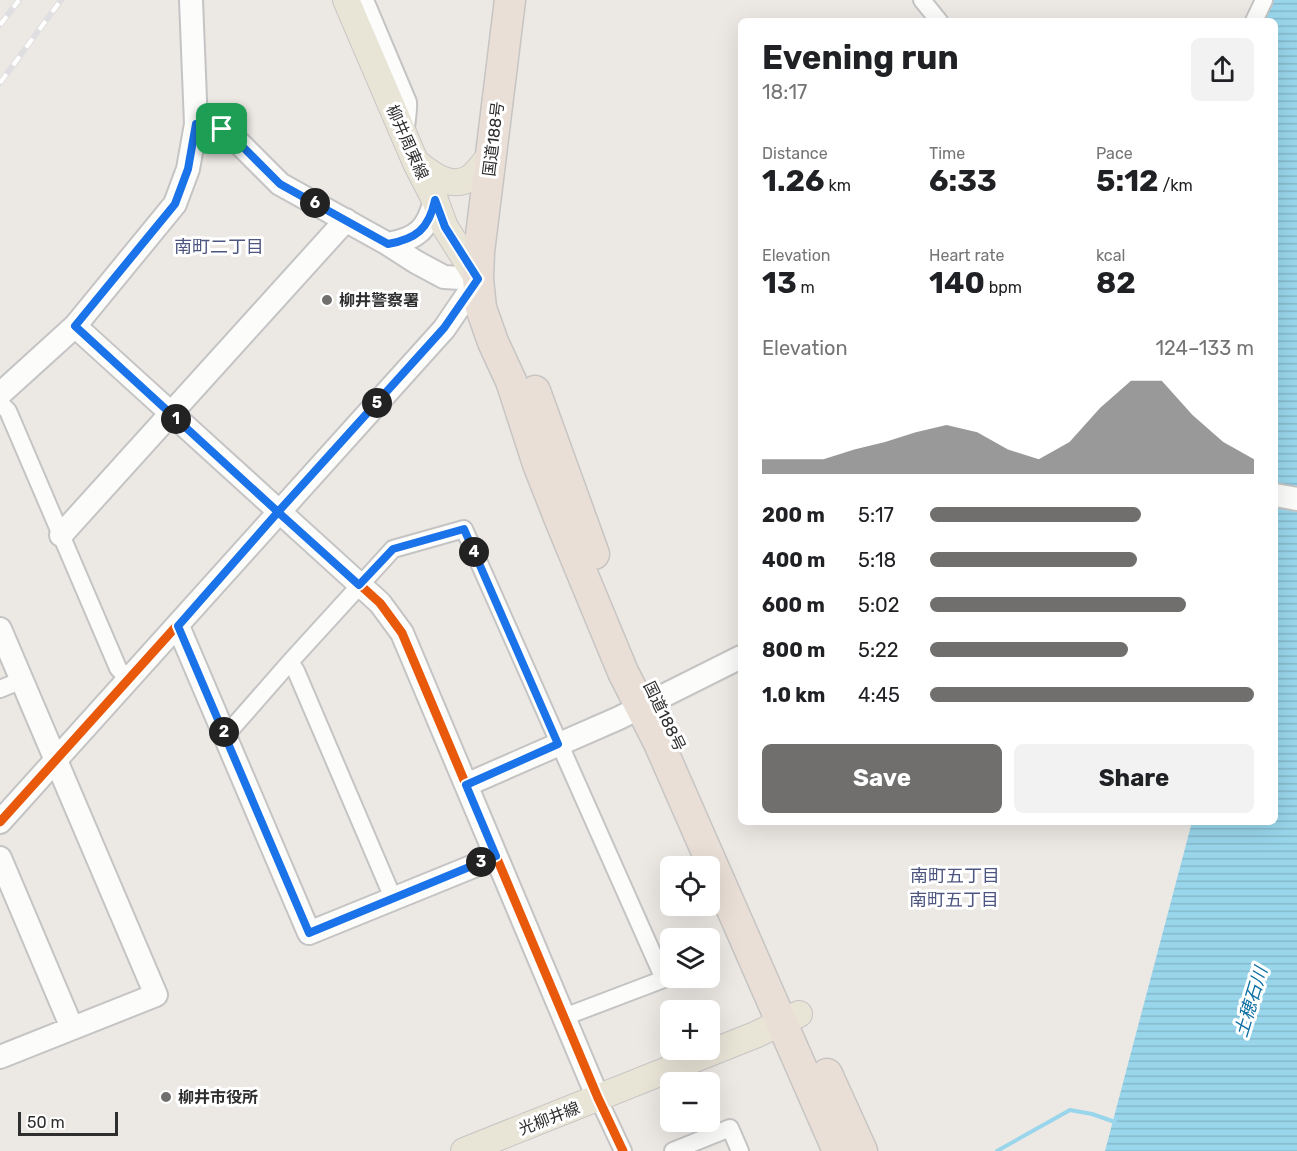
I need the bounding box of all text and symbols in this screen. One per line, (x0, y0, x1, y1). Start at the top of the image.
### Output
text: Evening run (762, 38, 959, 77)
button: share (1191, 38, 1254, 101)
text: 18:17 (762, 80, 807, 104)
street label: 国道188号 (479, 101, 508, 178)
street label: 柳井周東線 (383, 102, 432, 183)
pin (196, 103, 247, 154)
icon: arrive (205, 112, 238, 145)
text: Distance (762, 144, 828, 163)
text: Time (929, 144, 965, 163)
text: Pace (1096, 144, 1133, 163)
text: 1.26 (762, 163, 824, 199)
text: 6:33 (929, 163, 997, 199)
text: 5:12 (1096, 163, 1159, 199)
text: km (824, 176, 851, 195)
text: /km (1159, 176, 1193, 195)
pin: 6 (300, 188, 330, 218)
text: 6 (310, 193, 320, 212)
district label: 南町二丁目 (174, 236, 264, 258)
text: Elevation (762, 246, 831, 265)
text: Heart rate (929, 246, 1004, 265)
text: kcal (1096, 246, 1125, 265)
text: 13 (762, 265, 797, 301)
text: 140 (929, 265, 985, 301)
text: 82 (1096, 265, 1136, 301)
text: m (797, 278, 815, 297)
text: bpm (985, 278, 1022, 297)
place label: 柳井警察署 (339, 291, 419, 310)
marker: 柳井警察署 (320, 293, 334, 307)
text: Elevation (762, 336, 848, 360)
text: 124–133 m (1155, 336, 1254, 360)
pin: 5 (362, 388, 392, 418)
text: 5 (372, 393, 382, 412)
pin: 1 (161, 404, 191, 434)
text: 1 (172, 409, 180, 428)
text: 200 m (762, 503, 825, 527)
text: 5:17 (858, 503, 894, 527)
pin: 4 (459, 537, 489, 567)
text: 4 (469, 542, 479, 561)
text: 400 m (762, 548, 825, 572)
text: 5:18 (858, 548, 896, 572)
text: 600 m (762, 593, 825, 617)
text: 5:02 (858, 593, 899, 617)
text: 800 m (762, 638, 825, 662)
text: 5:22 (858, 638, 898, 662)
street label: 国道188号 (640, 678, 690, 754)
text: 1.0 km (762, 683, 825, 707)
text: 4:45 (858, 683, 900, 707)
pin: 2 (209, 717, 239, 747)
text: 2 (219, 722, 229, 741)
button: Save (762, 744, 1002, 813)
button: Share (1014, 744, 1254, 813)
pin: 3 (466, 847, 496, 877)
text: 3 (476, 852, 486, 871)
map controls (660, 856, 720, 1132)
button: locate (660, 856, 720, 916)
district label: 南町五丁目 (910, 865, 1000, 887)
district label: 南町五丁目 (909, 889, 999, 911)
button: layers (660, 928, 720, 988)
water label: 土穂石川 (1230, 962, 1273, 1040)
button: + (660, 1000, 720, 1060)
button: − (660, 1072, 720, 1132)
place label: 柳井市役所 (178, 1088, 258, 1107)
marker: 柳井市役所 (159, 1090, 173, 1104)
street label: 光柳井線 (516, 1098, 582, 1139)
scale bar (18, 1109, 118, 1136)
text: 50 m (27, 1113, 65, 1132)

